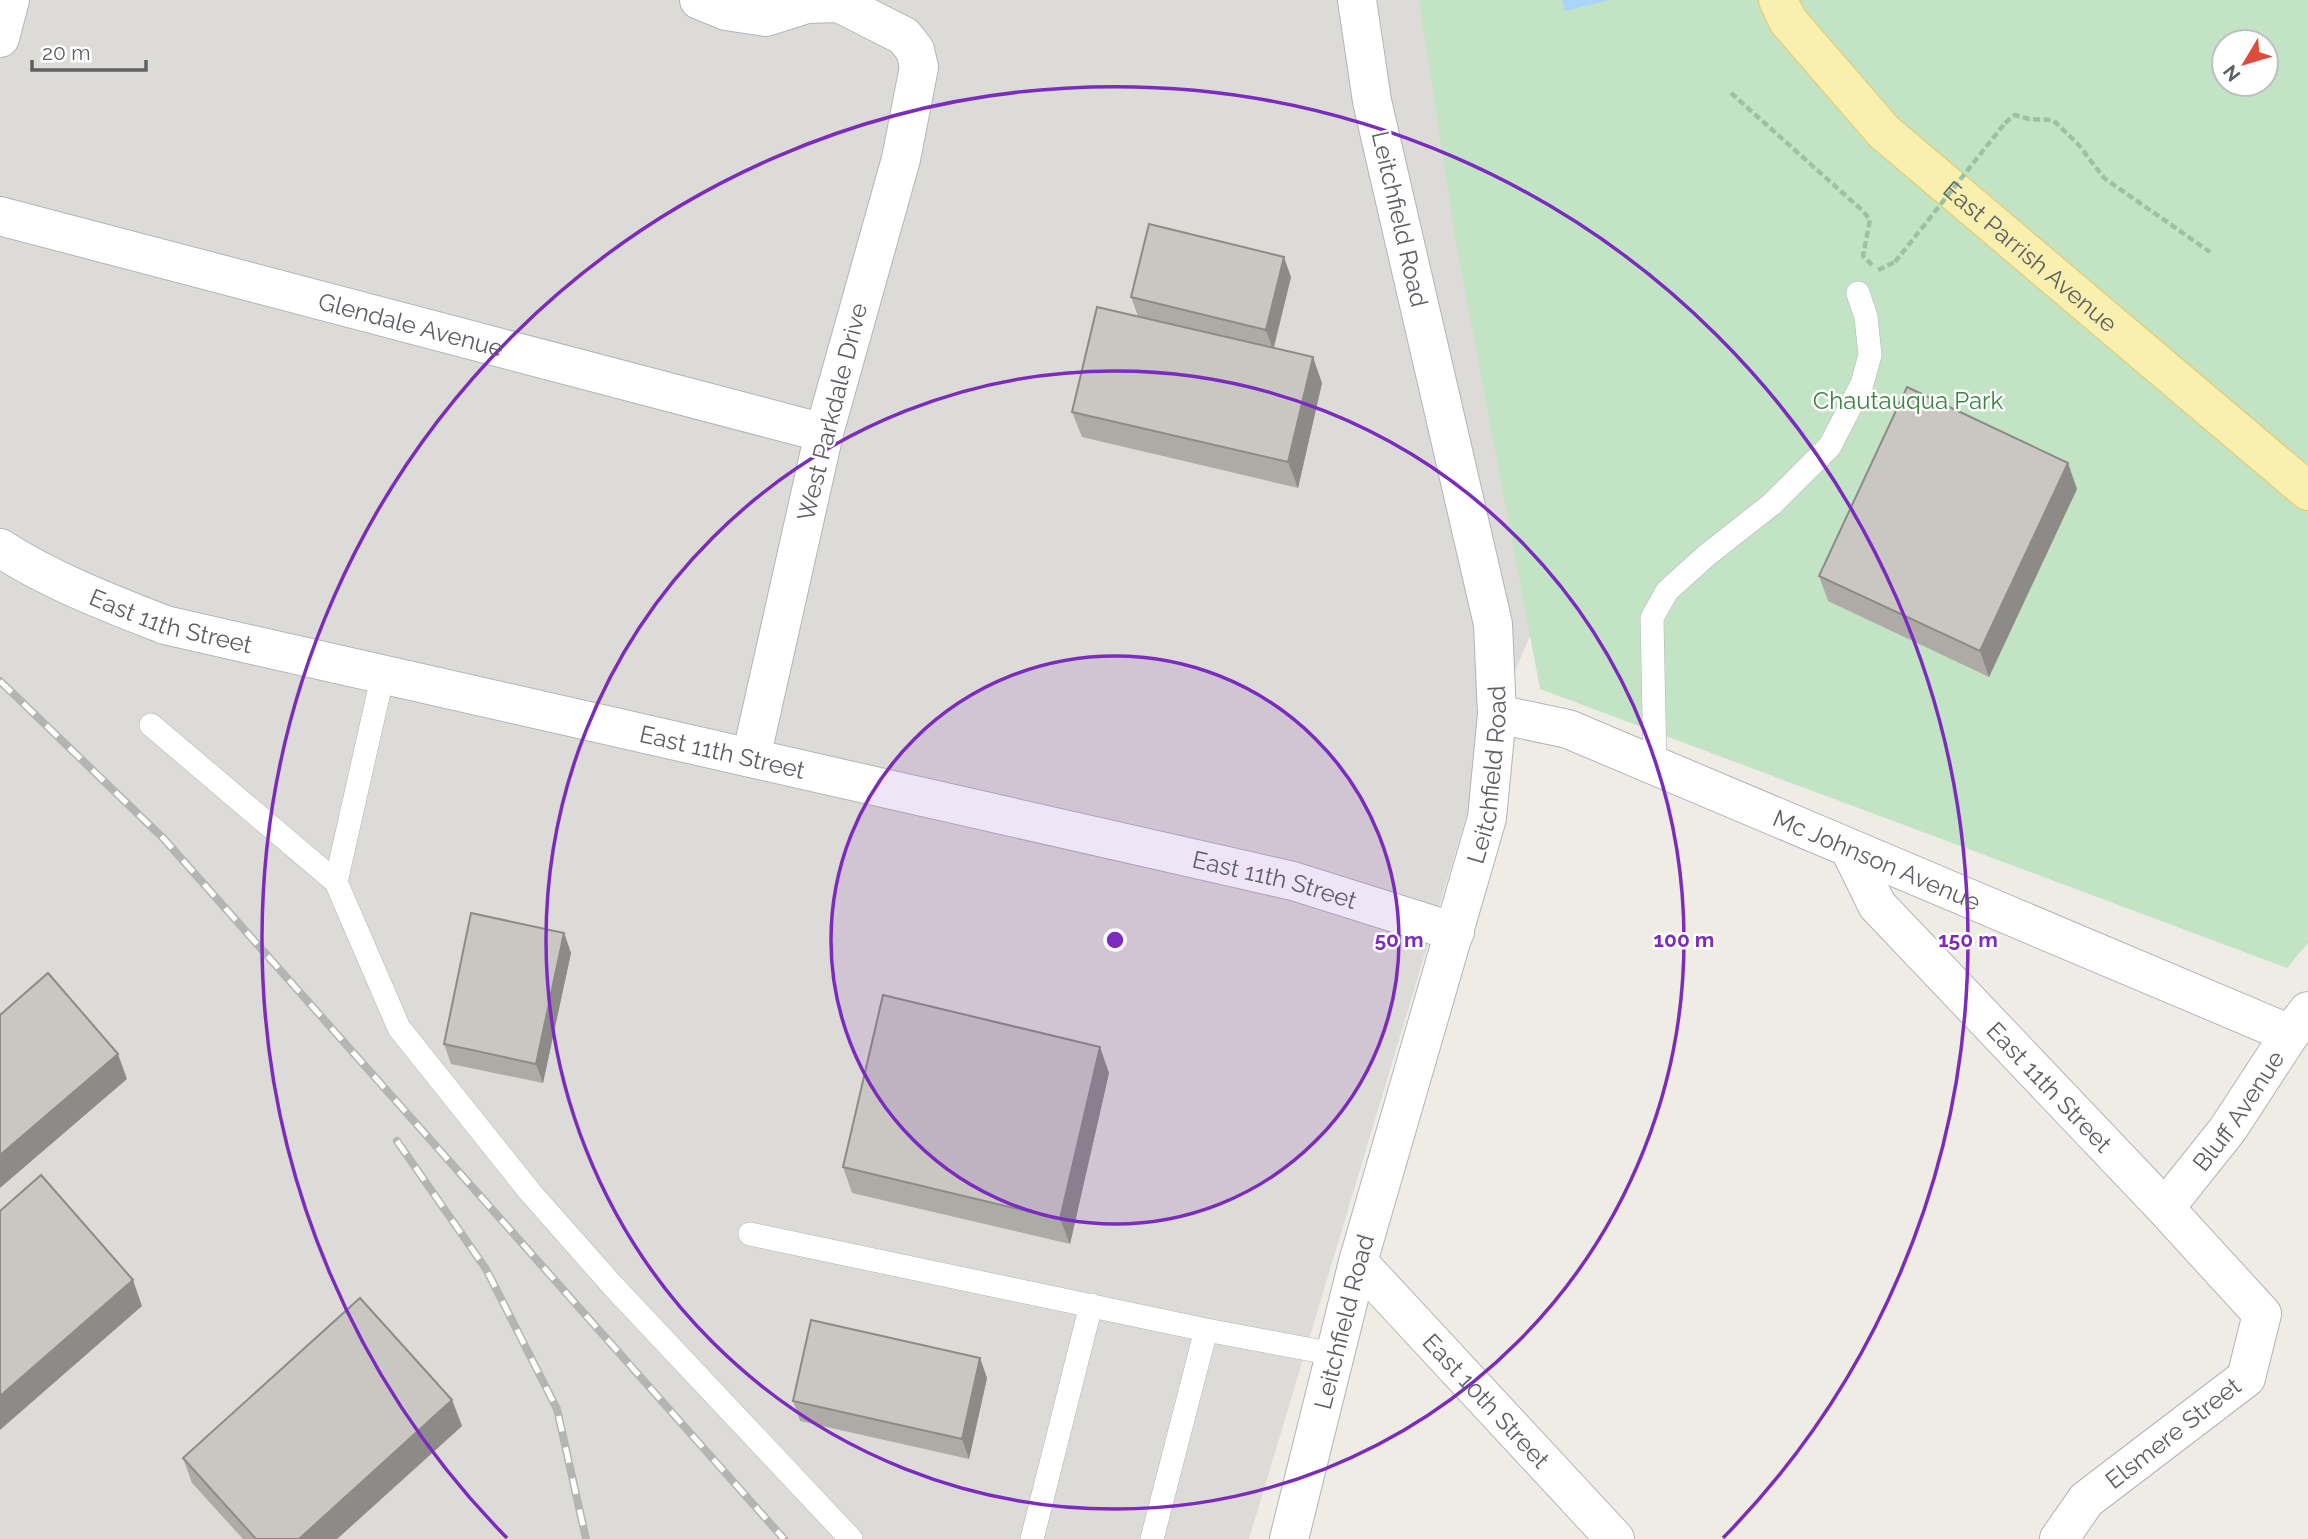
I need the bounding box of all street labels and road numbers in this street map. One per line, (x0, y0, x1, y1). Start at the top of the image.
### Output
street label: Leitchfield Road (1366, 128, 1434, 310)
street label: East Parrish Avenue (1938, 174, 2123, 338)
street label: Glendale Avenue (315, 286, 507, 362)
street label: West Parkdale Drive (791, 300, 873, 524)
street label: East 11th Street (85, 582, 255, 659)
street label: Leitchfield Road (1460, 685, 1511, 867)
street label: East 11th Street (637, 719, 808, 784)
street label: Mc Johnson Avenue (1769, 803, 1985, 916)
street label: East 11th Street (1190, 844, 1361, 915)
street label: East 11th Street (1981, 1016, 2118, 1158)
street label: Bluff Avenue (2186, 1045, 2290, 1176)
street label: Leitchfield Road (1307, 1231, 1380, 1412)
street label: East 10th Street (1417, 1327, 1556, 1474)
street label: Elsmere Street (2100, 1371, 2246, 1495)

